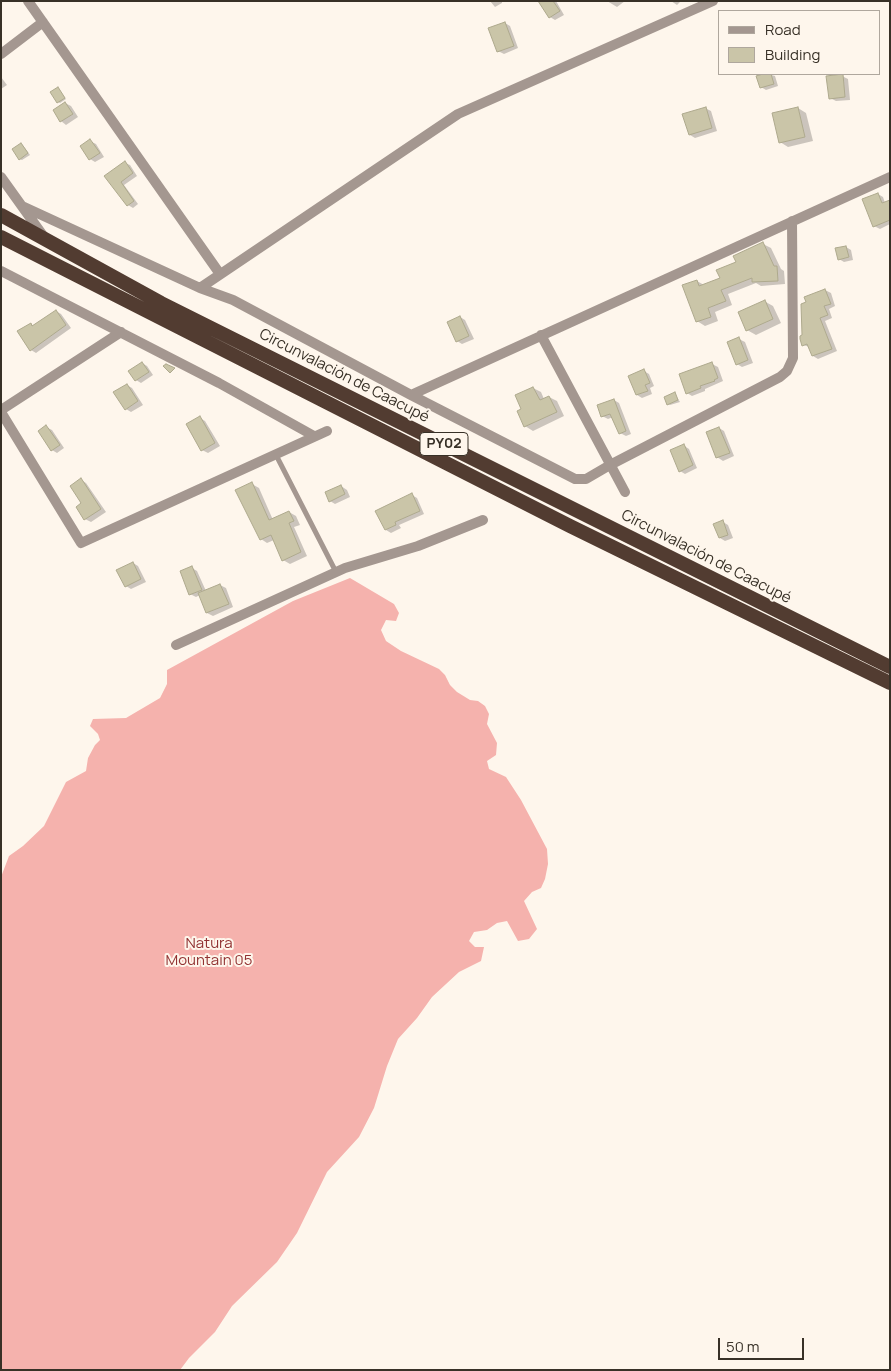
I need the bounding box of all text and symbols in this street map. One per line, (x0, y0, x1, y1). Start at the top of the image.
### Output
legend (718, 10, 881, 75)
text: Road (765, 19, 801, 40)
text: Building (765, 44, 820, 65)
street label: Circunvalación de Caacupé (256, 325, 432, 427)
road number: PY02 (420, 432, 468, 456)
street label: Circunvalación de Caacupé (618, 506, 794, 608)
park label: Natura Mountain 05 (166, 935, 252, 970)
scale bar (721, 1328, 807, 1360)
text: 50 m (726, 1336, 760, 1357)

